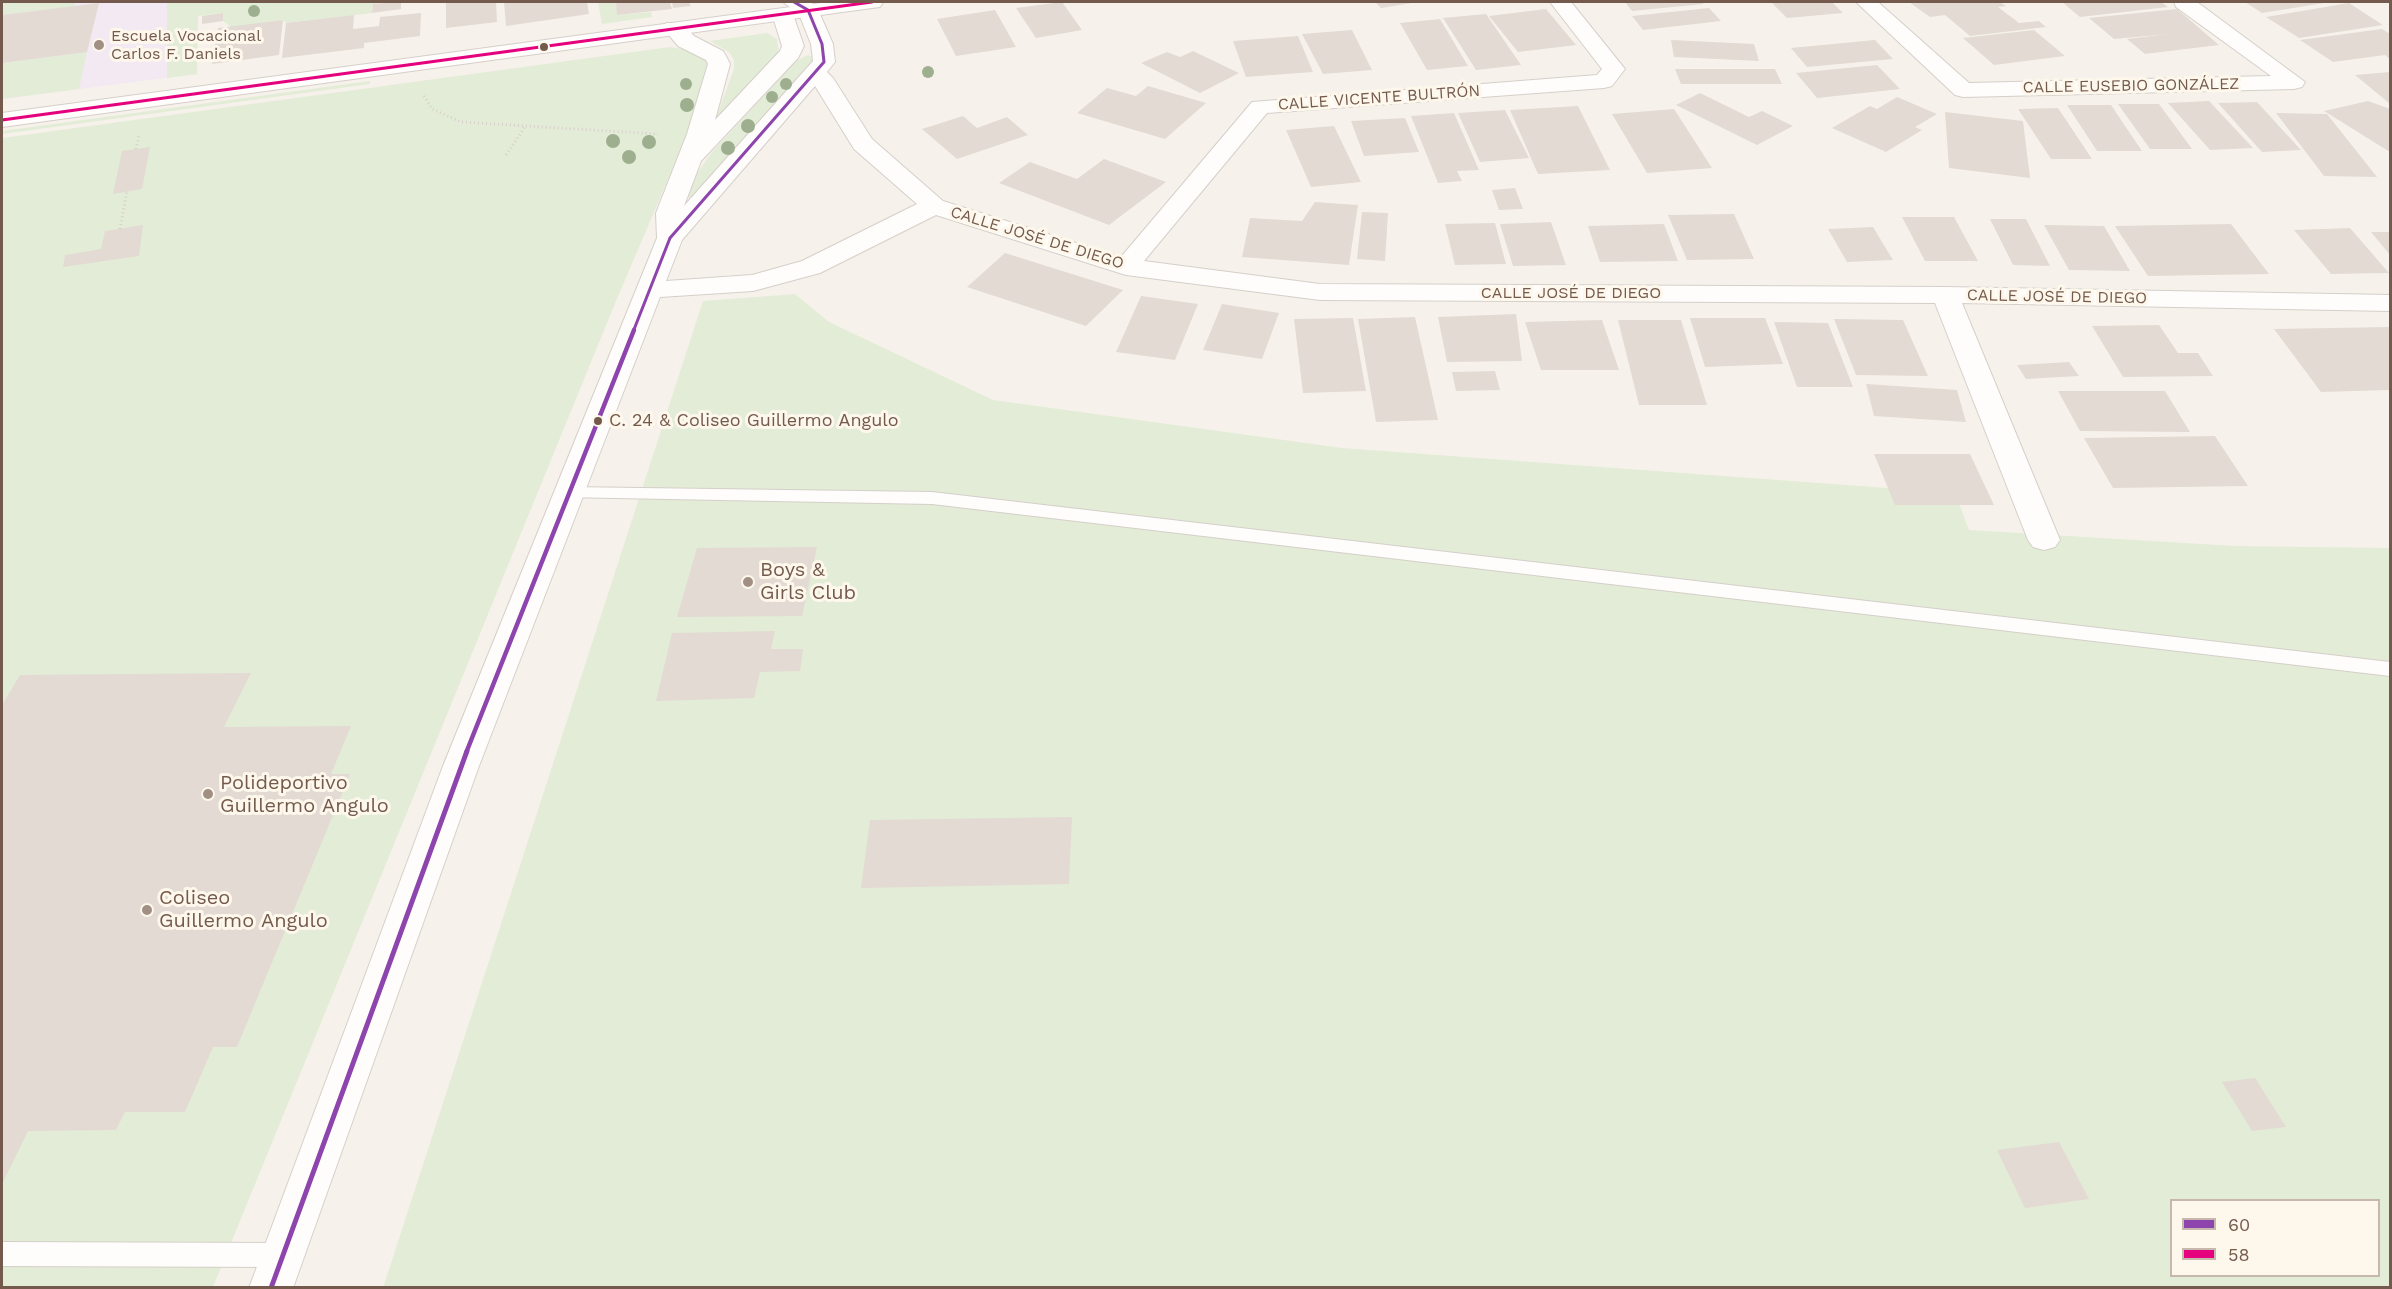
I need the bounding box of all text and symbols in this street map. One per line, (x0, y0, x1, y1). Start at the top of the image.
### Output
place label: Escuela Vocacional Carlos F. Daniels (111, 26, 261, 64)
marker: Escuela Vocacional Carlos F. Daniels (92, 38, 106, 52)
unlabelled marker (538, 41, 550, 53)
street label: CALLE EUSEBIO GONZÁLEZ (2022, 75, 2240, 97)
street label: CALLE VICENTE BULTRÓN (1277, 81, 1481, 115)
street label: CALLE JOSÉ DE DIEGO (948, 202, 1126, 274)
street label: CALLE JOSÉ DE DIEGO (1481, 283, 1661, 303)
street label: CALLE JOSÉ DE DIEGO (1967, 286, 2147, 308)
place label: C. 24 & Coliseo Guillermo Angulo (609, 410, 899, 432)
marker: C. 24 & Coliseo Guillermo Angulo (592, 415, 604, 427)
place label: Boys & Girls Club (760, 558, 856, 605)
marker: Boys & Girls Club (741, 575, 755, 589)
place label: Polideportivo Guillermo Angulo (220, 771, 389, 818)
marker: Polideportivo Guillermo Angulo (201, 787, 215, 801)
place label: Coliseo Guillermo Angulo (159, 886, 328, 933)
marker: Coliseo Guillermo Angulo (140, 903, 154, 917)
legend (2170, 1199, 2380, 1277)
text: 60 (2228, 1214, 2250, 1235)
text: 58 (2228, 1244, 2250, 1265)

